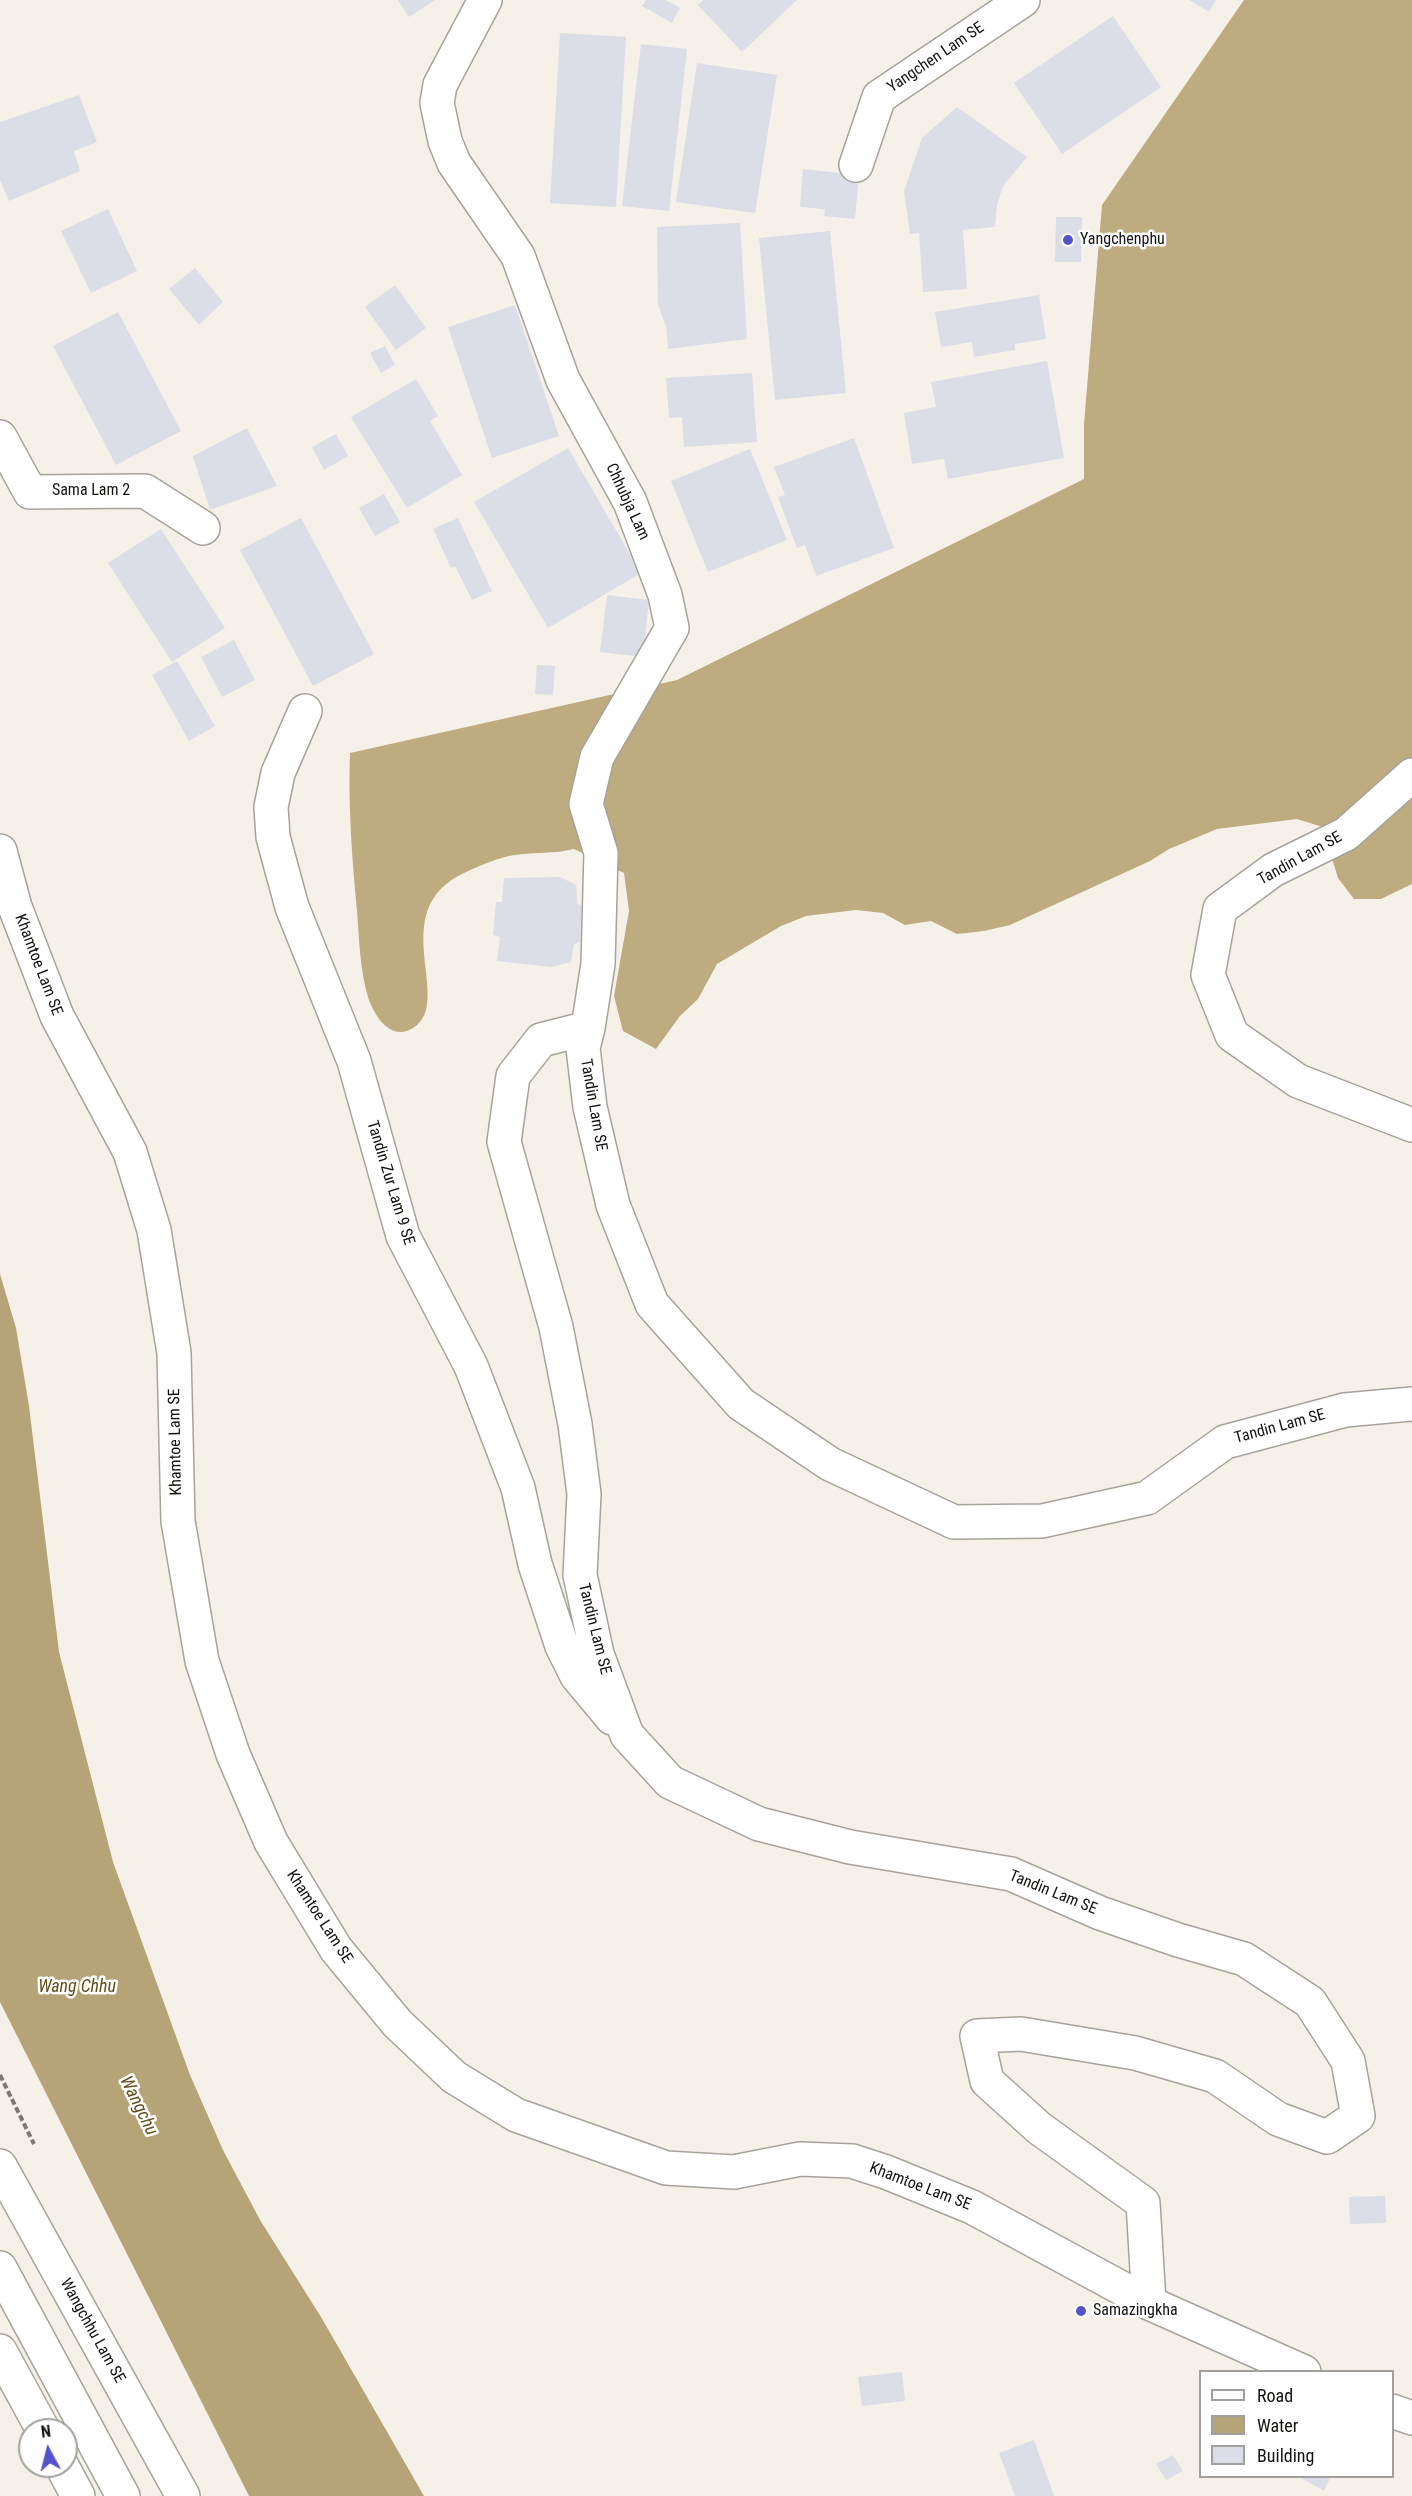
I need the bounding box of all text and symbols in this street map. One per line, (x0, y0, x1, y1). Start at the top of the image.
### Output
street label: Yangchen Lam SE (884, 19, 988, 97)
place label: Yangchenphu (1080, 230, 1165, 250)
marker: Yangchenphu (1061, 233, 1075, 247)
street label: Chhubja Lam (601, 461, 653, 543)
street label: Sama Lam 2 (52, 481, 130, 501)
street label: Tandin Lam SE (1255, 828, 1345, 890)
street label: Khamtoe Lam SE (10, 912, 66, 1018)
street label: Tandin Lam SE (575, 1057, 611, 1153)
street label: Tandin Zur Lam 9 SE (362, 1118, 418, 1248)
street label: Khamtoe Lam SE (165, 1388, 187, 1496)
street label: Tandin Lam SE (1233, 1406, 1327, 1448)
street label: Tandin Lam SE (573, 1581, 615, 1677)
street label: Khamtoe Lam SE (282, 1867, 356, 1967)
street label: Tandin Lam SE (1006, 1867, 1100, 1919)
water label: Wang Chhu (38, 1976, 116, 1998)
water label: Wangchu (114, 2073, 162, 2139)
street label: Khamtoe Lam SE (867, 2159, 973, 2215)
street label: Wangchhu Lam SE (55, 2275, 129, 2387)
place label: Samazingkha (1093, 2301, 1178, 2321)
marker: Samazingkha (1074, 2304, 1088, 2318)
legend (1199, 2370, 1394, 2478)
text: Road (1257, 2385, 1293, 2406)
text: Water (1257, 2415, 1298, 2436)
north arrow (18, 2418, 78, 2478)
text: N (40, 2422, 52, 2442)
text: Building (1257, 2445, 1314, 2466)

